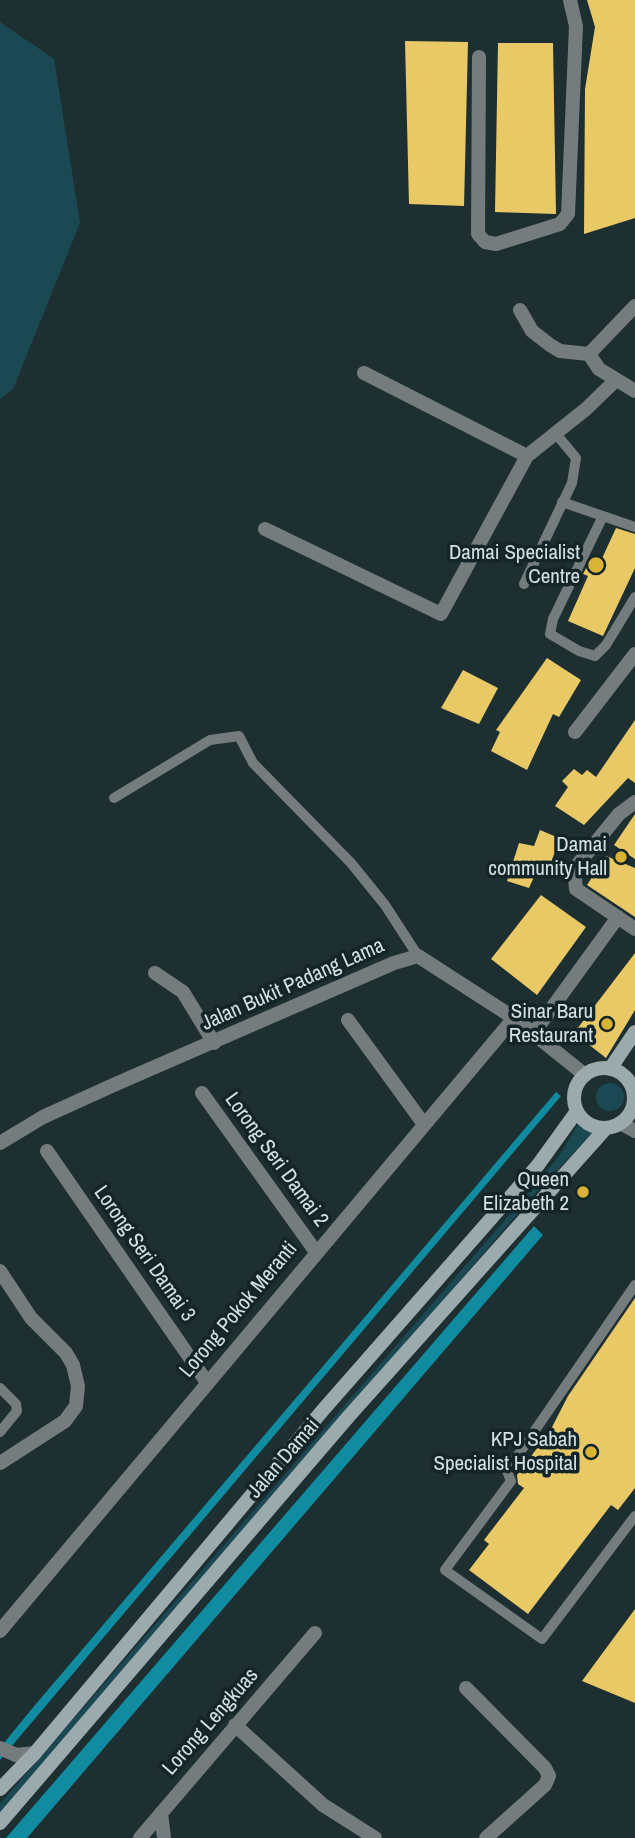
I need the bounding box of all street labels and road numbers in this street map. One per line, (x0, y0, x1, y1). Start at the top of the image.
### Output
street label: Jalan Bukit Padang Lama (198, 933, 388, 1037)
street label: Lorong Seri Damai 2 (219, 1088, 333, 1232)
street label: Lorong Seri Damai 3 (88, 1181, 200, 1327)
street label: Lorong Pokok Meranti (175, 1237, 303, 1383)
street label: Jalan Damai (243, 1414, 325, 1504)
street label: Lorong Lengkuas (158, 1664, 264, 1780)

